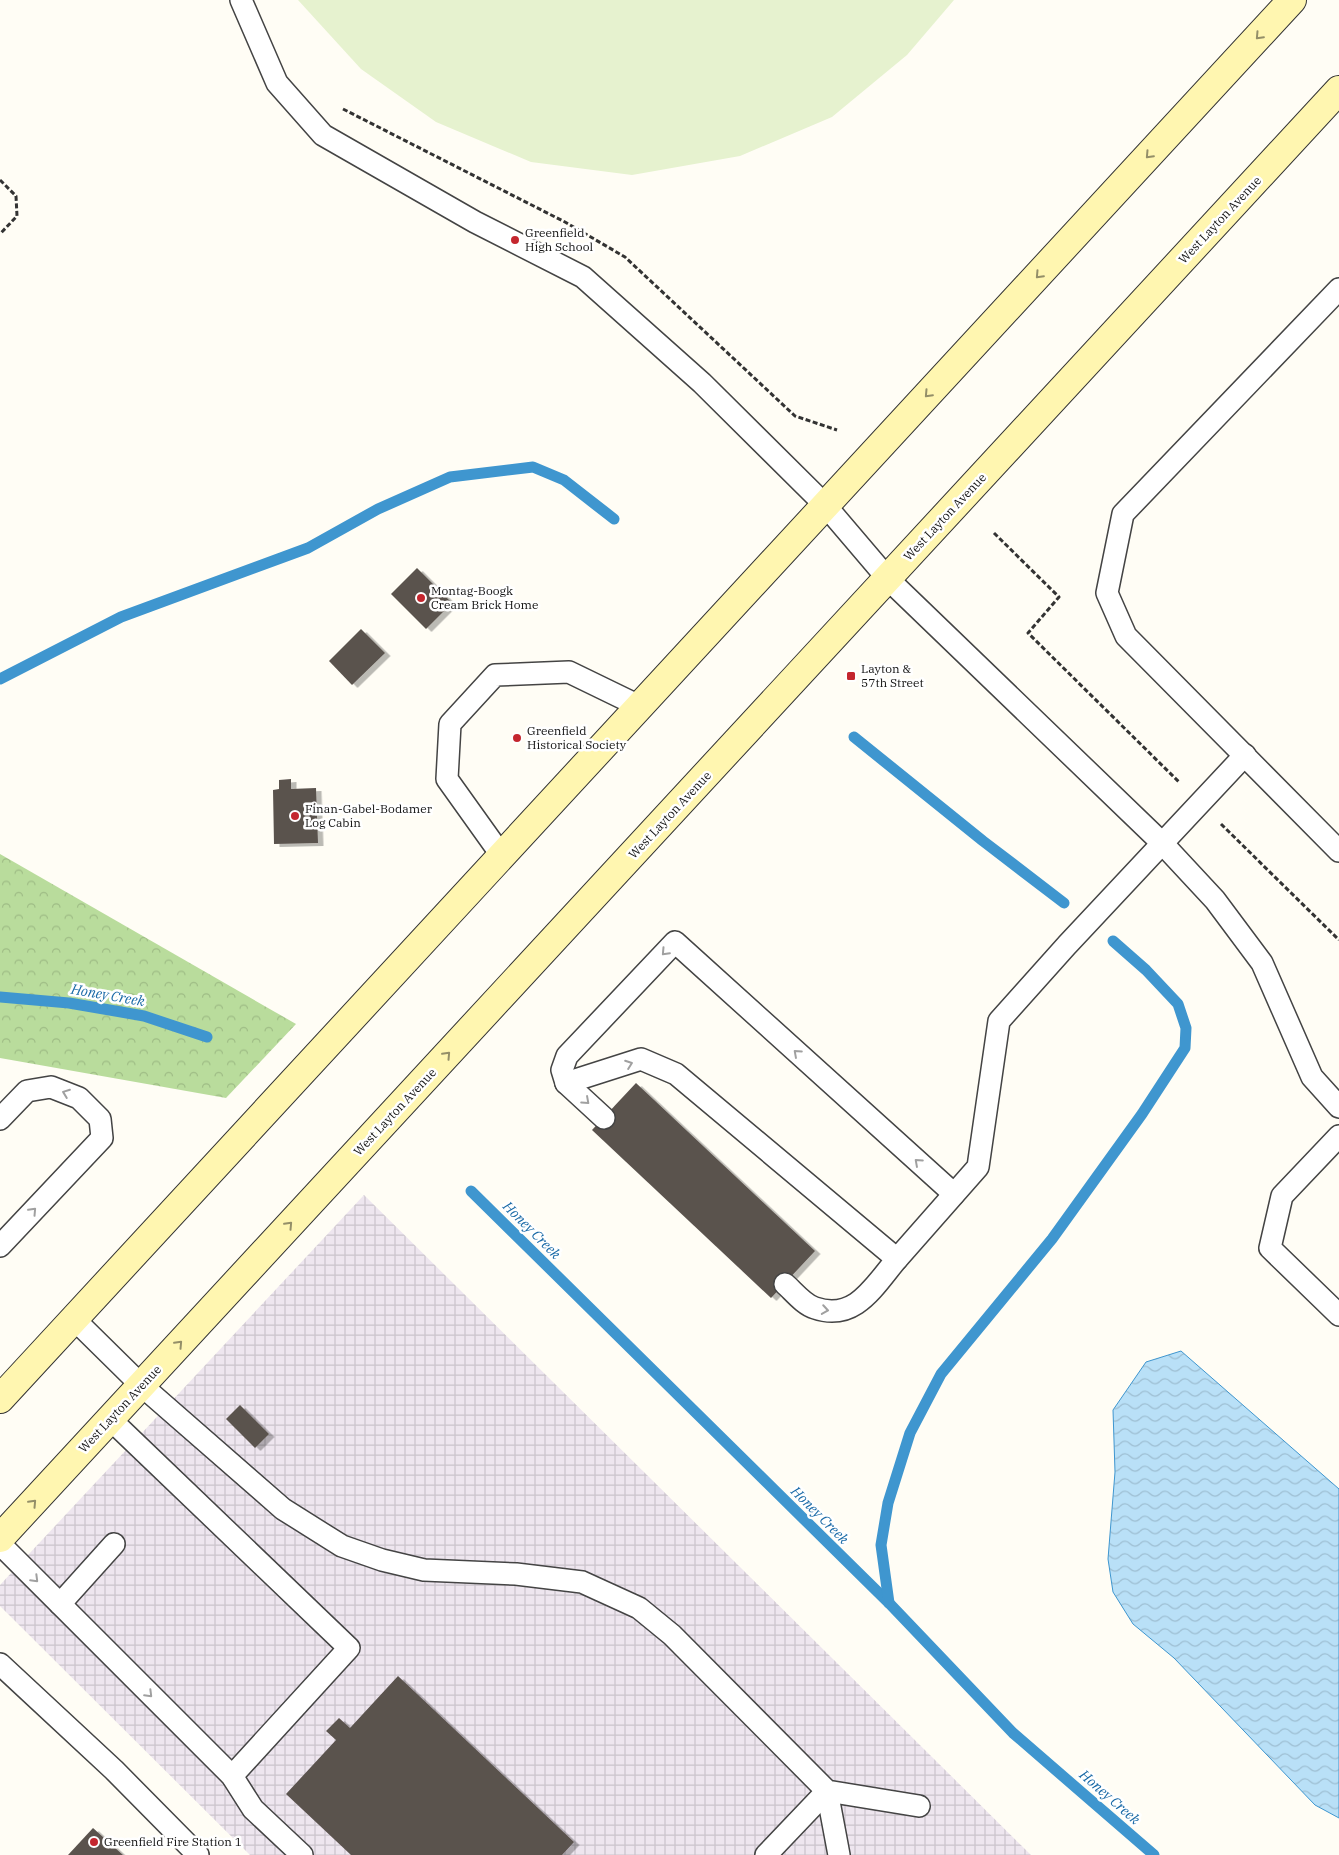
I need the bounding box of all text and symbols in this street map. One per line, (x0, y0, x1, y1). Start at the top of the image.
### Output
one-way arrow (1256, 30, 1265, 39)
one-way arrow (1146, 150, 1155, 159)
street label: West Layton Avenue (1175, 173, 1264, 266)
place label: Greenfield High School (525, 225, 593, 254)
marker: Greenfield High School (509, 234, 521, 246)
one-way arrow (1036, 269, 1045, 278)
one-way arrow (925, 388, 934, 397)
street label: West Layton Avenue (900, 470, 989, 563)
place label: Montag-Boogk Cream Brick Home (431, 583, 538, 612)
marker: Montag-Boogk Cream Brick Home (415, 592, 427, 604)
place label: Layton & 57th Street (861, 661, 924, 690)
marker: Layton & 57th Street (845, 670, 857, 682)
place label: Greenfield Historical Society (527, 723, 627, 752)
marker: Greenfield Historical Society (511, 732, 523, 744)
street label: West Layton Avenue (625, 768, 714, 861)
place label: Finan-Gabel-Bodamer Log Cabin (305, 801, 433, 830)
marker: Finan-Gabel-Bodamer Log Cabin (289, 810, 301, 822)
one-way arrow (662, 947, 671, 956)
water label: Honey Creek (69, 979, 147, 1010)
one-way arrow (794, 1049, 803, 1058)
one-way arrow (442, 1051, 451, 1060)
one-way arrow (624, 1059, 633, 1069)
street label: West Layton Avenue (350, 1065, 439, 1158)
one-way arrow (62, 1089, 71, 1099)
one-way arrow (580, 1095, 589, 1104)
one-way arrow (914, 1158, 923, 1167)
water label: Honey Creek (499, 1197, 565, 1263)
one-way arrow (27, 1208, 36, 1217)
one-way arrow (283, 1222, 292, 1231)
one-way arrow (821, 1304, 829, 1315)
one-way arrow (173, 1341, 182, 1350)
street label: West Layton Avenue (75, 1362, 164, 1455)
water label: Honey Creek (787, 1482, 853, 1548)
one-way arrow (27, 1499, 36, 1508)
one-way arrow (29, 1573, 38, 1582)
one-way arrow (144, 1688, 153, 1697)
water label: Honey Creek (1075, 1765, 1144, 1829)
place label: Greenfield Fire Station 1 (104, 1834, 242, 1849)
marker: Greenfield Fire Station 1 (88, 1836, 100, 1848)

